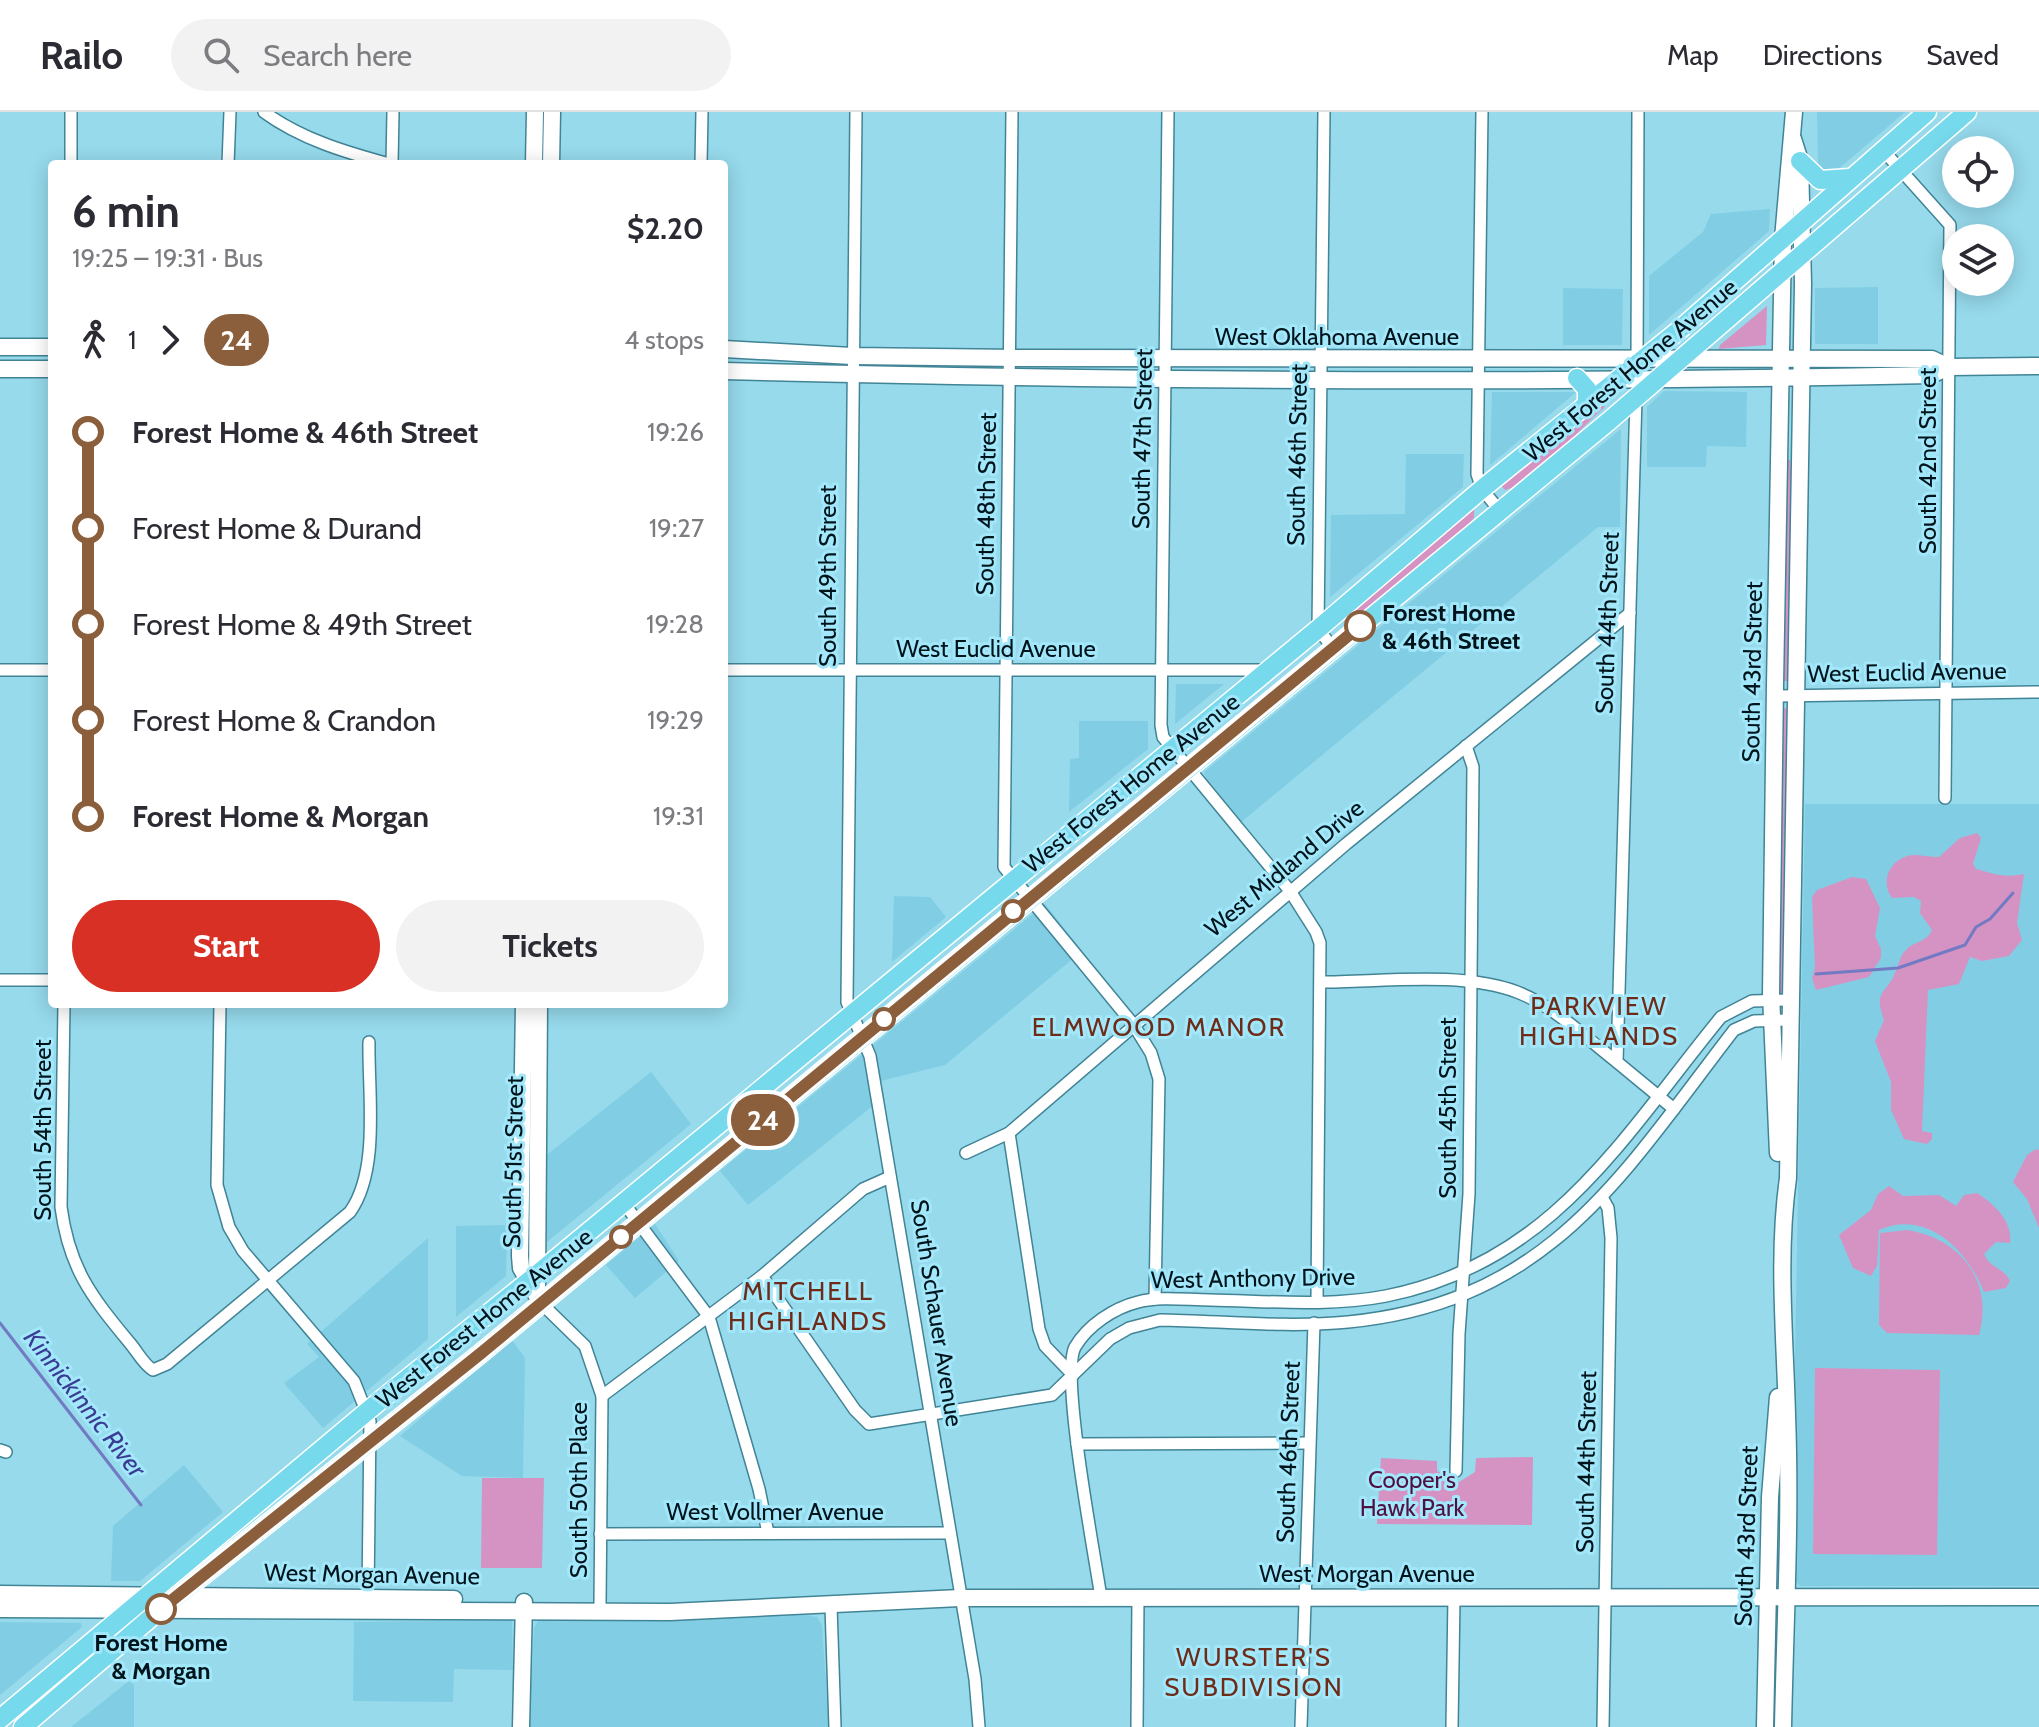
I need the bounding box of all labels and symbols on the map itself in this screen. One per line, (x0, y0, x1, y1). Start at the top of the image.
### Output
street label: West Forest Home Avenue (1517, 272, 1743, 468)
street label: West Oklahoma Avenue (1215, 322, 1459, 351)
street label: South 47th Street (1126, 349, 1158, 529)
street label: South 46th Street (1281, 364, 1313, 546)
street label: South 42nd Street (1913, 368, 1942, 554)
street label: South 48th Street (970, 412, 1002, 596)
street label: South 49th Street (813, 485, 842, 667)
street label: South 44th Street (1589, 531, 1625, 715)
street label: South 43rd Street (1736, 581, 1768, 763)
place label: Forest Home & 46th Street (1382, 598, 1520, 655)
marker: Forest Home & 46th Street (1345, 611, 1375, 641)
street label: West Euclid Avenue (896, 634, 1096, 663)
street label: West Euclid Avenue (1807, 656, 2007, 688)
street label: West Forest Home Avenue (1017, 687, 1245, 879)
street label: West Midland Drive (1199, 793, 1369, 943)
unlabelled marker (1002, 900, 1024, 922)
district label: PARKVIEW HIGHLANDS (1519, 990, 1679, 1052)
unlabelled marker (873, 1008, 895, 1030)
district label: ELMWOOD MANOR (1032, 1011, 1286, 1043)
street label: South 45th Street (1433, 1017, 1462, 1199)
street label: South 54th Street (28, 1039, 57, 1221)
street label: South 51st Street (497, 1076, 529, 1248)
line badge: 24 (727, 1094, 799, 1146)
street label: South Schauer Avenue (905, 1197, 969, 1429)
street label: West Forest Home Avenue (370, 1222, 598, 1414)
unlabelled marker (610, 1226, 632, 1248)
street label: West Anthony Drive (1151, 1262, 1355, 1294)
district label: MITCHELL HIGHLANDS (728, 1275, 888, 1337)
water label: Kinnickinnic River (17, 1322, 154, 1484)
street label: South 46th Street (1270, 1361, 1306, 1543)
street label: South 44th Street (1570, 1371, 1602, 1553)
street label: South 50th Place (564, 1402, 593, 1578)
street label: South 43rd Street (1728, 1445, 1764, 1627)
park label: Cooper's Hawk Park (1360, 1465, 1465, 1522)
street label: West Vollmer Avenue (666, 1497, 884, 1526)
street label: West Morgan Avenue (264, 1558, 480, 1590)
street label: West Morgan Avenue (1259, 1559, 1475, 1588)
marker: Forest Home & Morgan (146, 1594, 176, 1624)
place label: Forest Home & Morgan (94, 1628, 228, 1685)
district label: WURSTER'S SUBDIVISION (1164, 1641, 1344, 1703)

